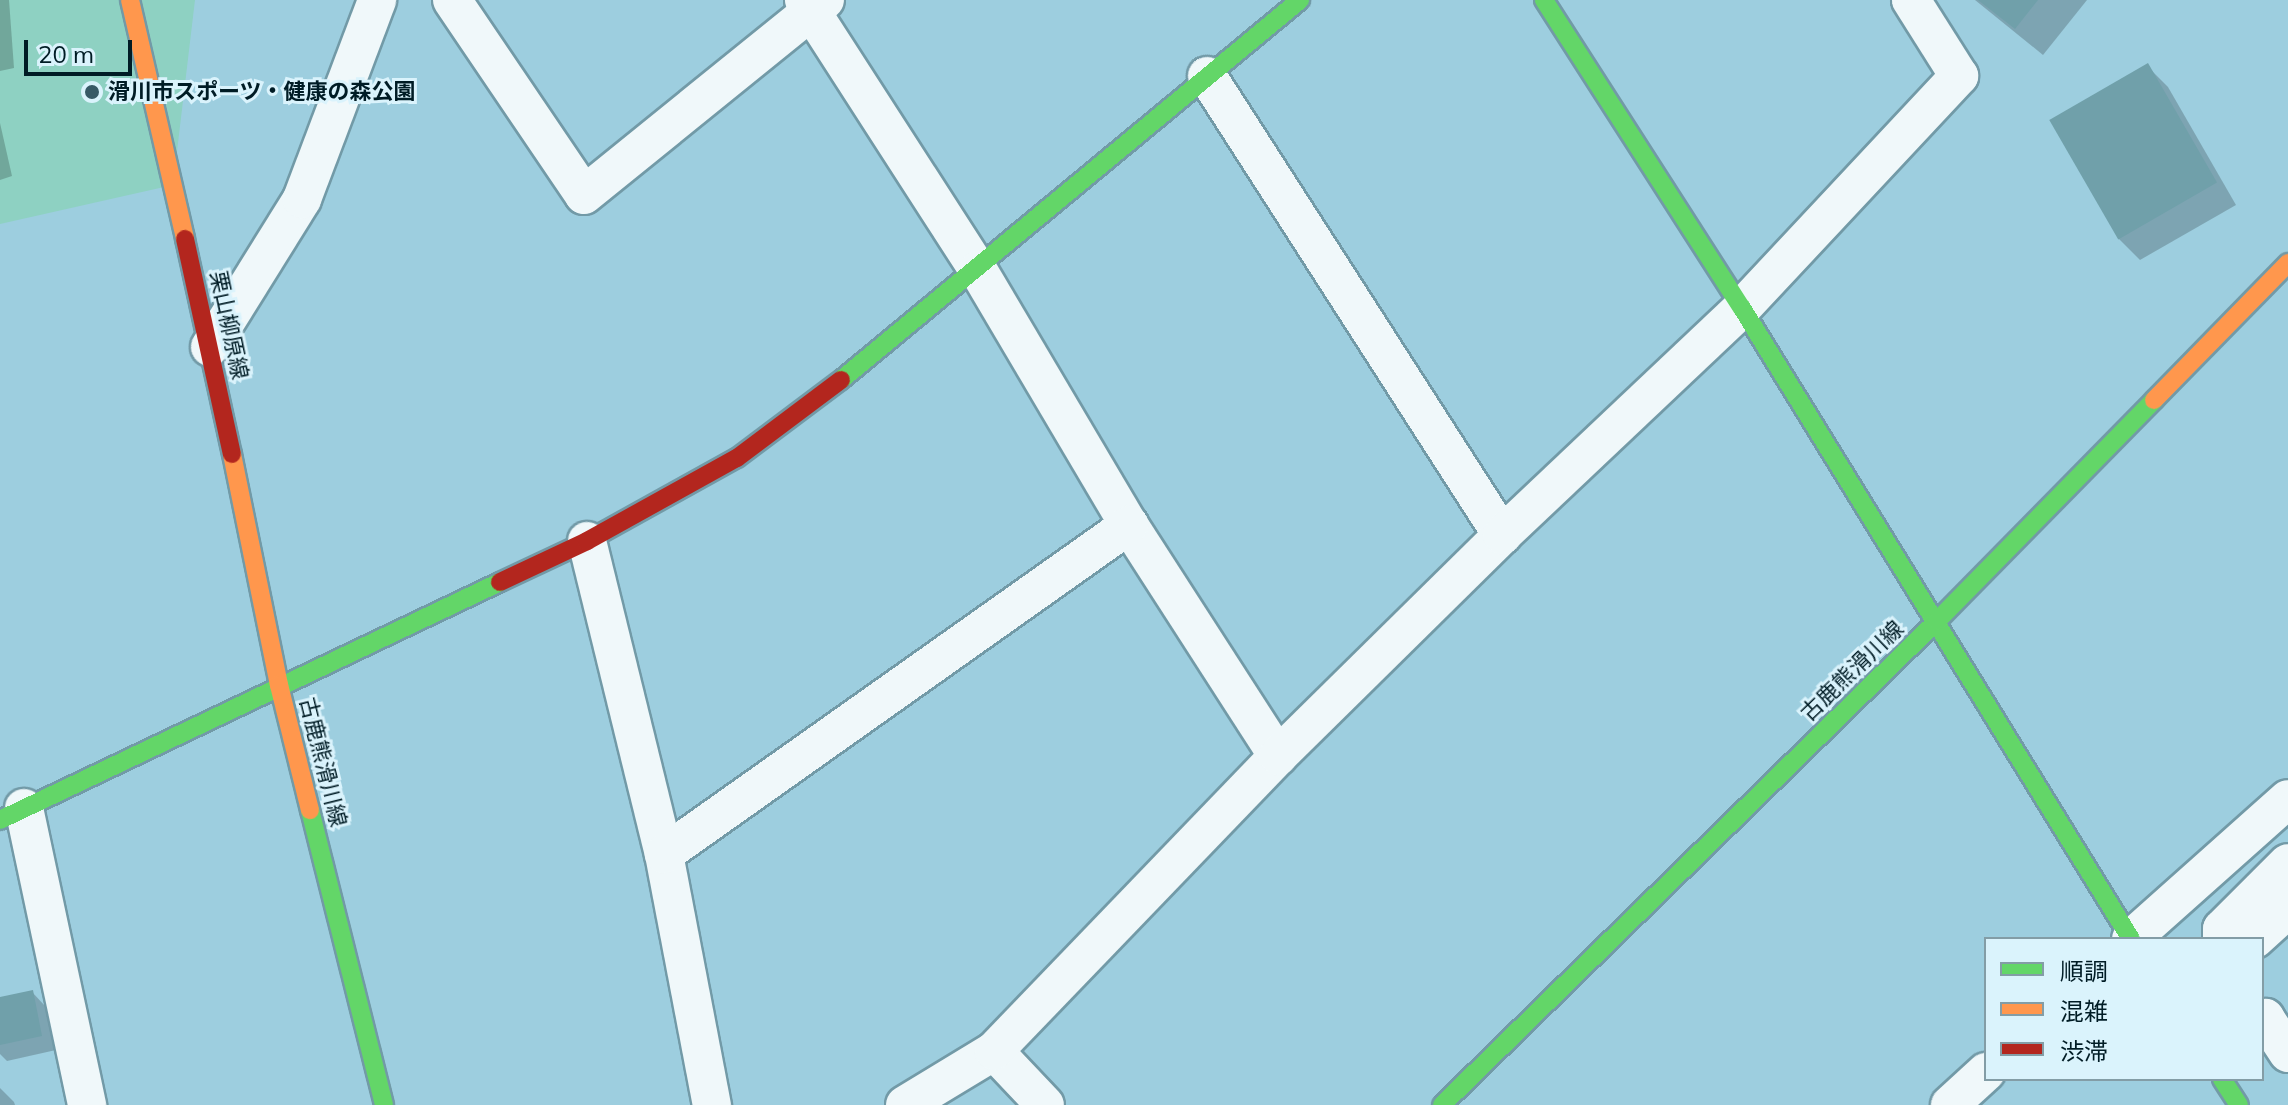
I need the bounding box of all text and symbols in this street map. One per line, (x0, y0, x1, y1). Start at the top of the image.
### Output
scale bar (28, 24, 136, 74)
text: 20 m (38, 39, 94, 69)
place label: 滑川市スポーツ・健康の森公園 (108, 79, 416, 105)
marker: 滑川市スポーツ・健康の森公園 (83, 83, 101, 101)
street label: 栗山柳原線 (205, 268, 253, 382)
street label: 古鹿熊滑川線 (1795, 616, 1909, 726)
street label: 古鹿熊滑川線 (294, 695, 352, 829)
legend (1984, 937, 2264, 1081)
text: 順調 (2060, 956, 2108, 986)
text: 混雑 (2060, 996, 2108, 1026)
text: 渋滞 (2060, 1036, 2108, 1066)

